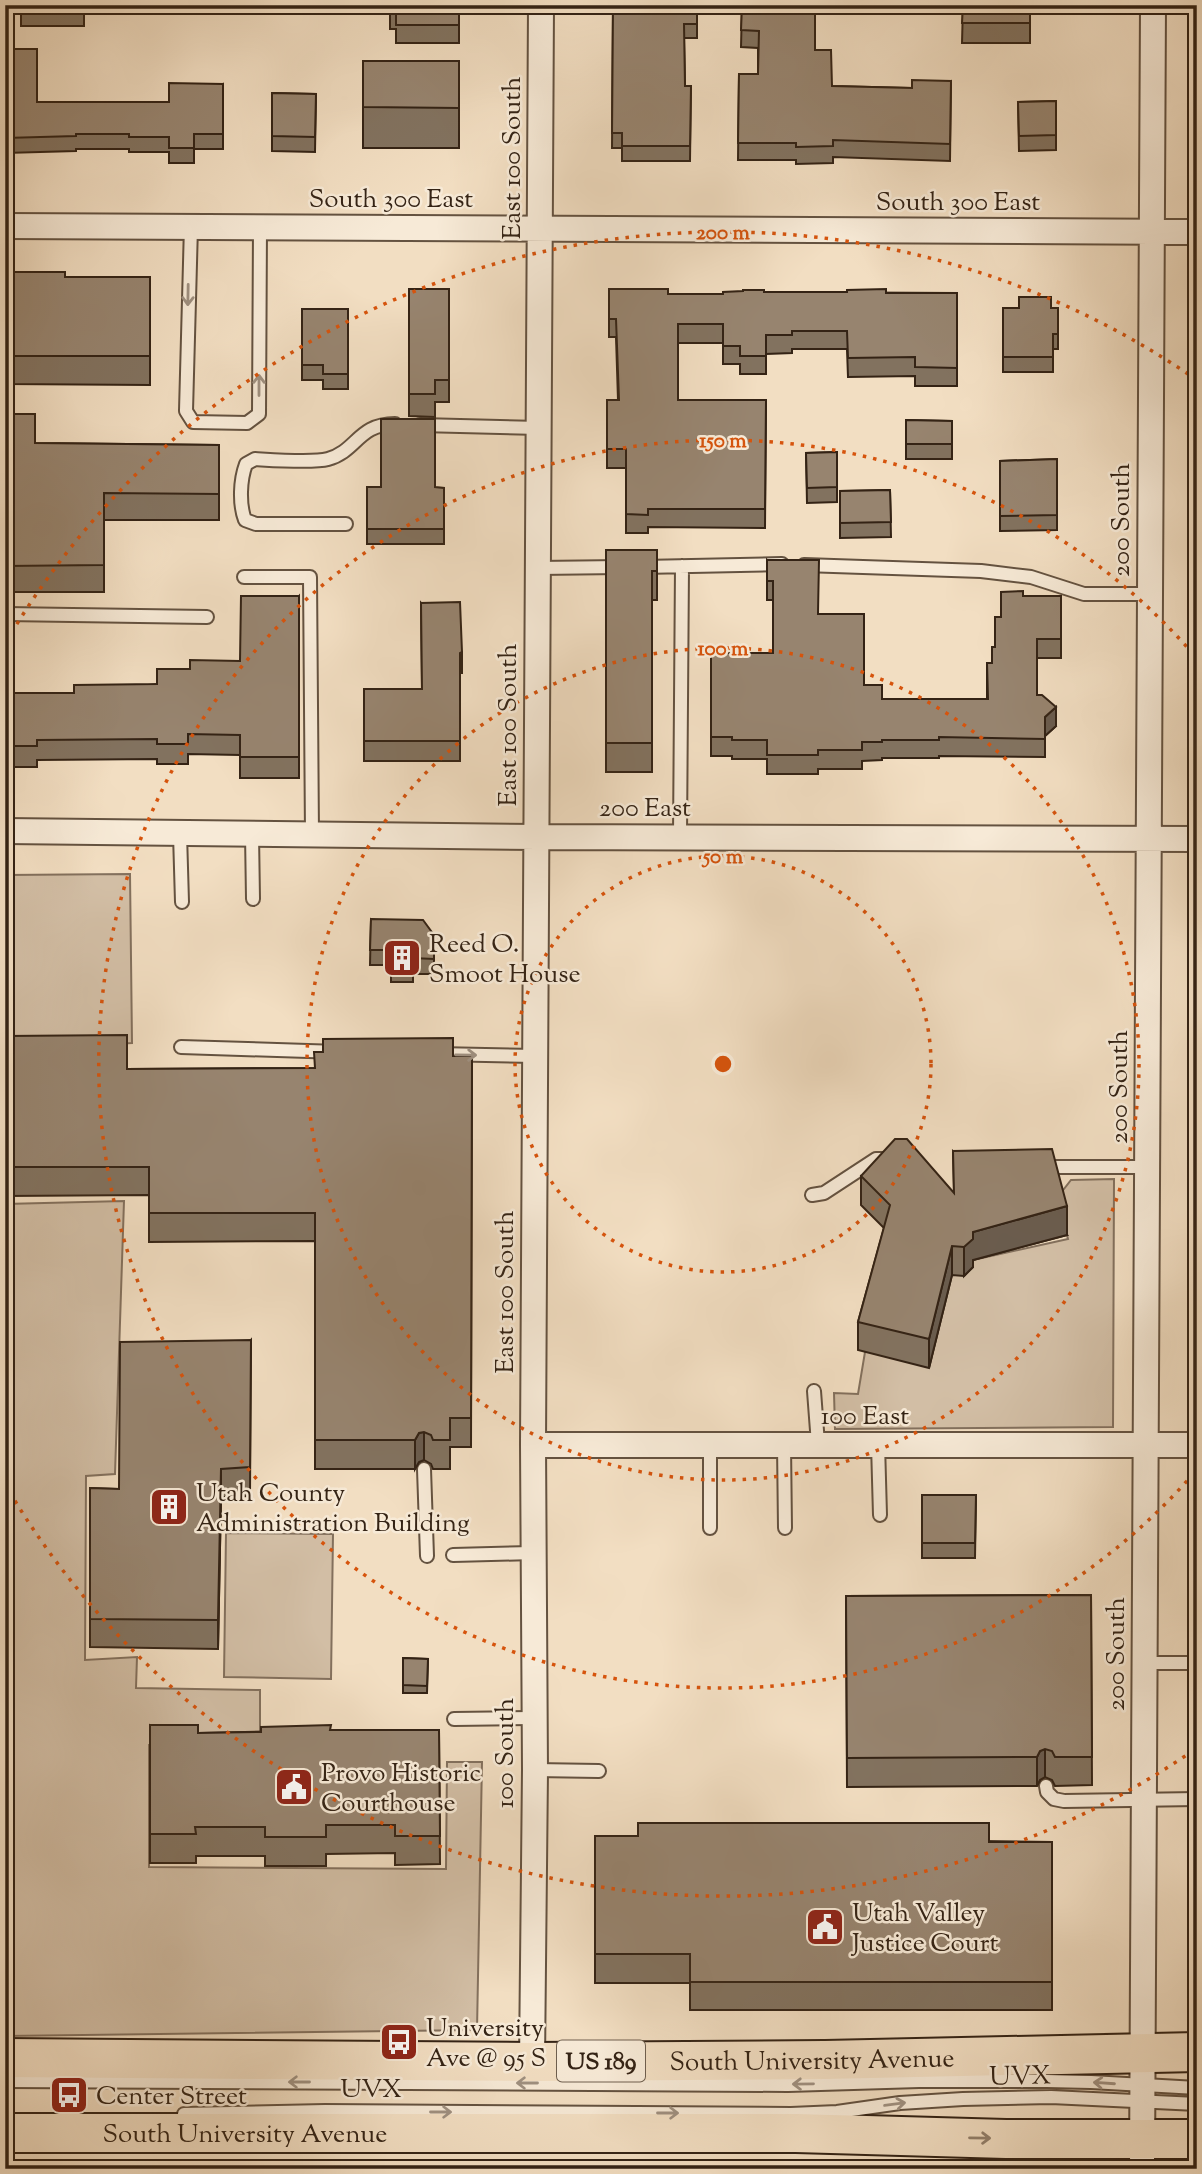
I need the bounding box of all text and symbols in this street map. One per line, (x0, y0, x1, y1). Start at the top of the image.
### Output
street label: East 100 South (495, 77, 532, 239)
street label: South 300 East (309, 182, 473, 219)
street label: South 300 East (876, 185, 1040, 222)
text: 200 m (696, 219, 751, 249)
one-way arrow (181, 283, 195, 306)
one-way arrow (252, 374, 266, 397)
text: 150 m (699, 427, 747, 457)
street label: 200 South (1104, 463, 1141, 577)
text: 100 m (698, 635, 749, 665)
street label: East 100 South (491, 644, 528, 806)
street label: 200 East (599, 791, 691, 828)
text: 50 m (701, 843, 744, 873)
place label: Reed O. Smoot House (429, 927, 581, 994)
building icon: Reed O. Smoot House (381, 937, 423, 979)
street label: 200 South (1102, 1030, 1139, 1144)
one-way arrow (454, 1049, 477, 1062)
centre of rings (711, 1052, 735, 1076)
street label: East 100 South (488, 1211, 525, 1373)
street label: 100 East (821, 1399, 909, 1436)
place label: Utah County Administration Building (196, 1476, 470, 1543)
building icon: Utah County Administration Building (148, 1486, 190, 1528)
street label: 200 South (1099, 1597, 1136, 1711)
street label: 100 South (488, 1698, 525, 1808)
place label: Provo Historic Courthouse (321, 1756, 481, 1823)
public building icon: Provo Historic Courthouse (273, 1766, 315, 1808)
place label: Utah Valley Justice Court (850, 1896, 998, 1963)
public building icon: Utah Valley Justice Court (804, 1906, 846, 1948)
place label: University Ave @ 95 S (426, 2011, 546, 2078)
bus stop icon: University Ave @ 95 S (378, 2021, 420, 2063)
road number: US 189 (557, 2040, 645, 2082)
street label: South University Avenue (669, 2041, 955, 2082)
street label: UVX (989, 2058, 1051, 2097)
street label: UVX (340, 2072, 402, 2109)
bus stop icon: Center Street (48, 2074, 90, 2116)
one-way arrow (288, 2075, 311, 2089)
one-way arrow (516, 2076, 539, 2090)
one-way arrow (1093, 2076, 1116, 2089)
one-way arrow (792, 2078, 815, 2091)
place label: Center Street (96, 2079, 247, 2116)
one-way arrow (883, 2098, 906, 2111)
one-way arrow (429, 2105, 452, 2118)
one-way arrow (657, 2106, 680, 2120)
street label: South University Avenue (103, 2117, 387, 2154)
one-way arrow (968, 2132, 991, 2145)

